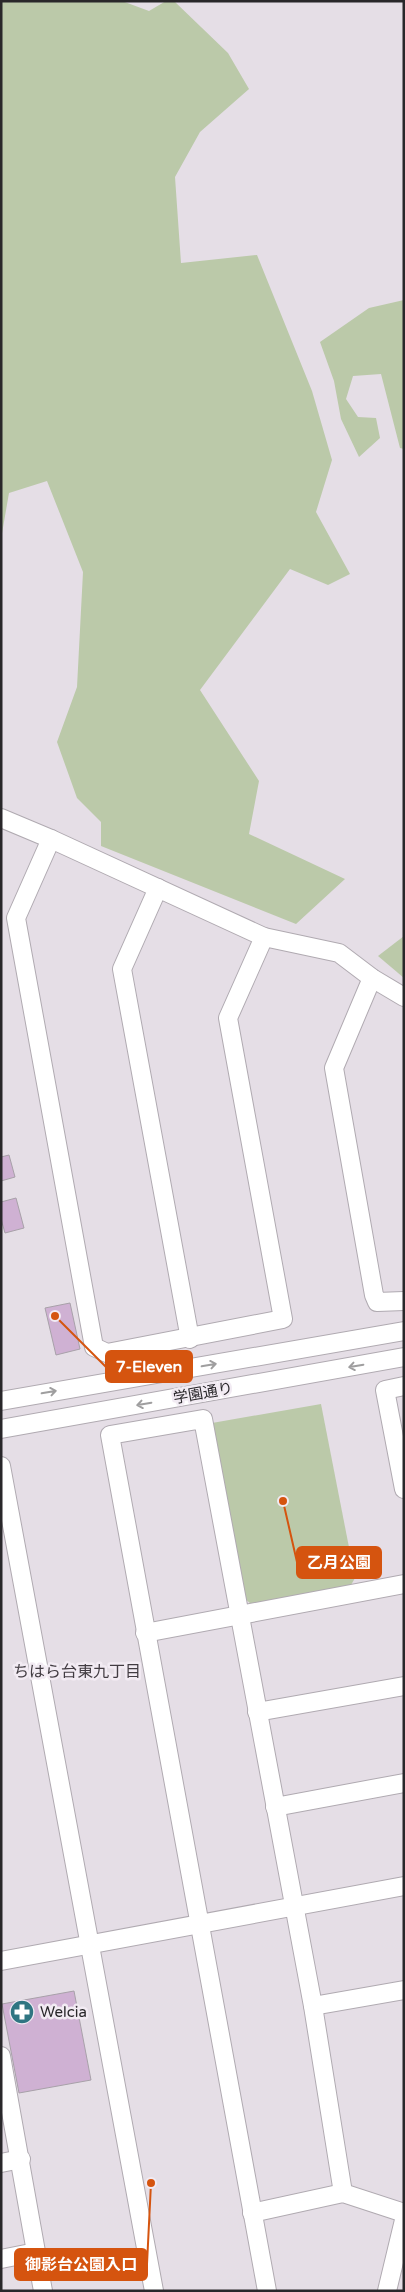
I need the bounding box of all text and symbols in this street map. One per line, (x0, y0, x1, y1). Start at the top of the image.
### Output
callout: 7-Eleven (106, 1351, 192, 1382)
text: 7-Eleven (116, 1357, 182, 1377)
one-way arrow (201, 1359, 217, 1369)
one-way arrow (348, 1361, 364, 1371)
street label: 学園通り (172, 1379, 234, 1407)
one-way arrow (41, 1387, 57, 1397)
one-way arrow (136, 1399, 152, 1409)
callout: 乙月公園 (297, 1547, 381, 1578)
text: 乙月公園 (307, 1553, 371, 1573)
district label: ちはら台東九丁目 (13, 1662, 141, 1682)
pharmacy icon: Welcia (9, 1999, 35, 2025)
place label: Welcia (40, 2003, 87, 2021)
callout: 御影台公園入口 (15, 2249, 147, 2280)
text: 御影台公園入口 (25, 2255, 137, 2275)

